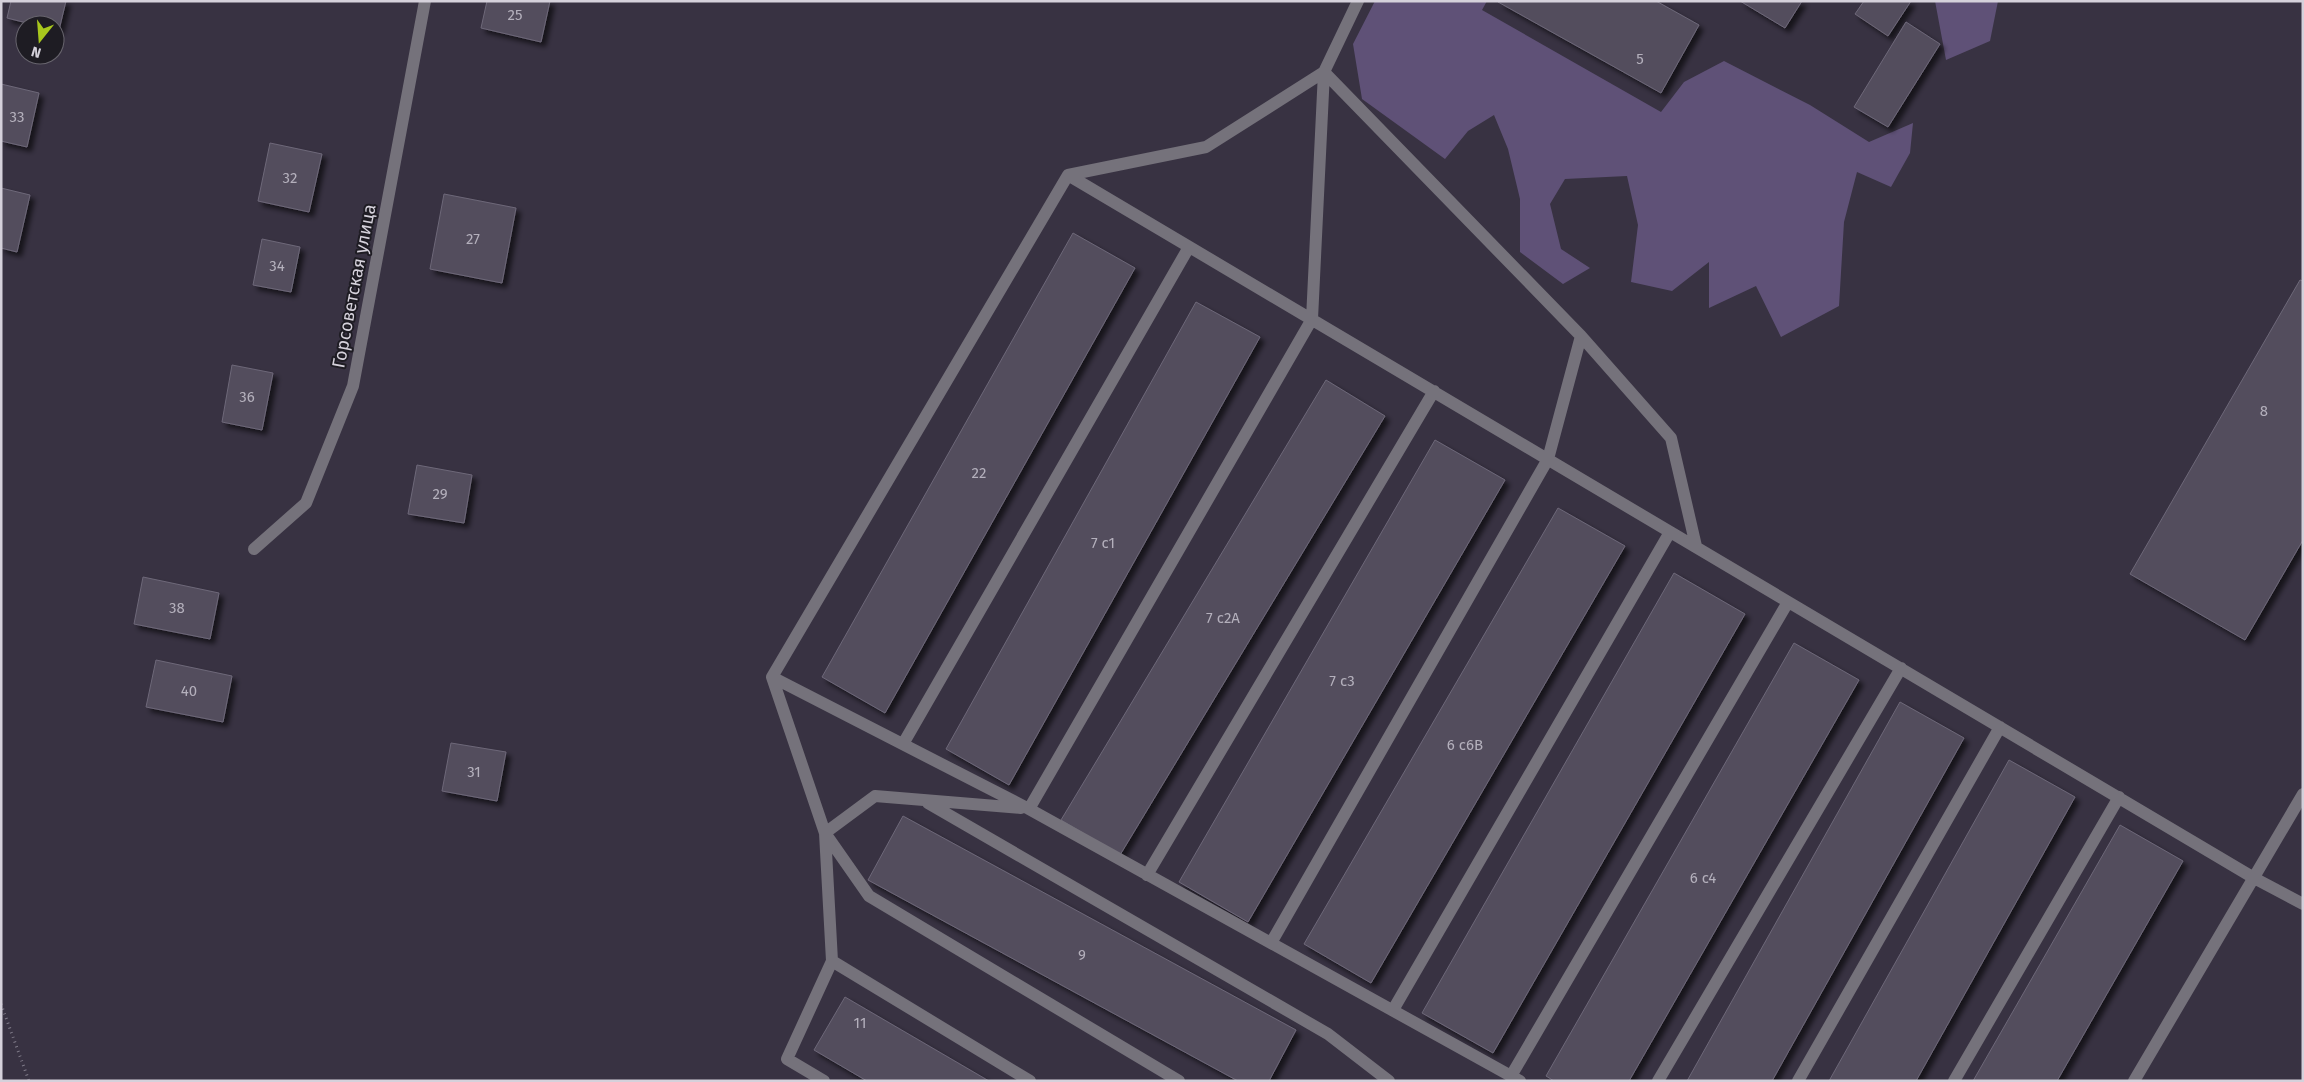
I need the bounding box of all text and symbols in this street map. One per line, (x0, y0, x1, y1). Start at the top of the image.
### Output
house number: 25 (508, 6, 522, 24)
north arrow (15, 15, 65, 65)
text: N (29, 42, 43, 61)
house number: 5 (1636, 50, 1644, 68)
house number: 33 (10, 108, 24, 126)
house number: 32 (283, 169, 297, 187)
street label: Горсоветская улица (327, 202, 381, 370)
house number: 27 (466, 230, 480, 248)
house number: 34 (269, 257, 285, 275)
house number: 36 (239, 388, 255, 406)
house number: 8 (2260, 402, 2268, 420)
house number: 22 (972, 464, 986, 482)
house number: 29 (432, 485, 448, 503)
house number: 7 с1 (1091, 534, 1115, 552)
house number: 38 (169, 599, 185, 617)
house number: 7 с2А (1206, 609, 1240, 627)
house number: 7 с3 (1329, 672, 1355, 690)
house number: 40 (181, 682, 197, 700)
house number: 6 с6В (1447, 736, 1483, 754)
house number: 31 (467, 763, 481, 781)
house number: 6 с4 (1690, 869, 1716, 887)
house number: 9 (1078, 946, 1086, 964)
house number: 11 (854, 1014, 866, 1032)

